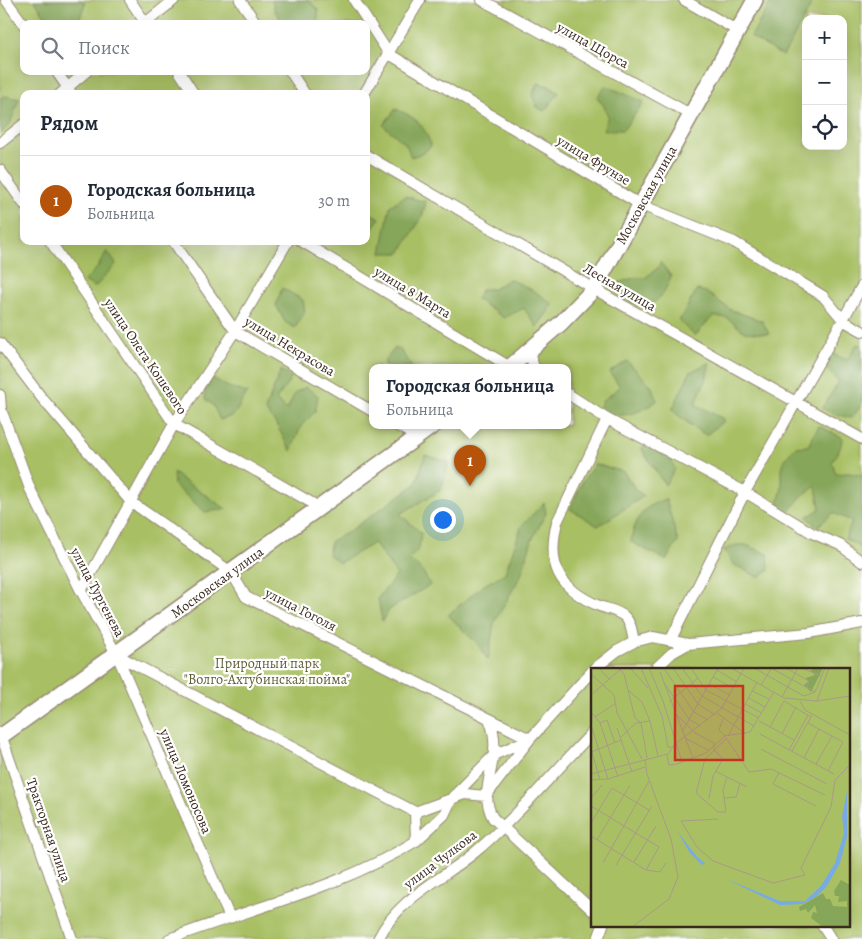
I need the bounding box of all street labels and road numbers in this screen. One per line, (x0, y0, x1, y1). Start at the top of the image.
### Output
street label: улица Щорса (552, 17, 633, 73)
street label: улица Фрунзе (553, 131, 634, 190)
street label: Московская улица (611, 142, 682, 248)
street label: Лесная улица (580, 259, 660, 316)
street label: улица 8 Марта (370, 262, 455, 323)
street label: улица Олега Кошевого (99, 293, 192, 418)
street label: улица Некрасова (240, 311, 339, 381)
street label: Московская улица (167, 542, 268, 622)
street label: улица Тургенева (65, 543, 129, 641)
street label: улица Гоголя (261, 583, 340, 636)
street label: улица Ломоносова (154, 725, 216, 837)
street label: Тракторная улица (22, 776, 75, 885)
street label: улица Чулкова (399, 825, 481, 894)

